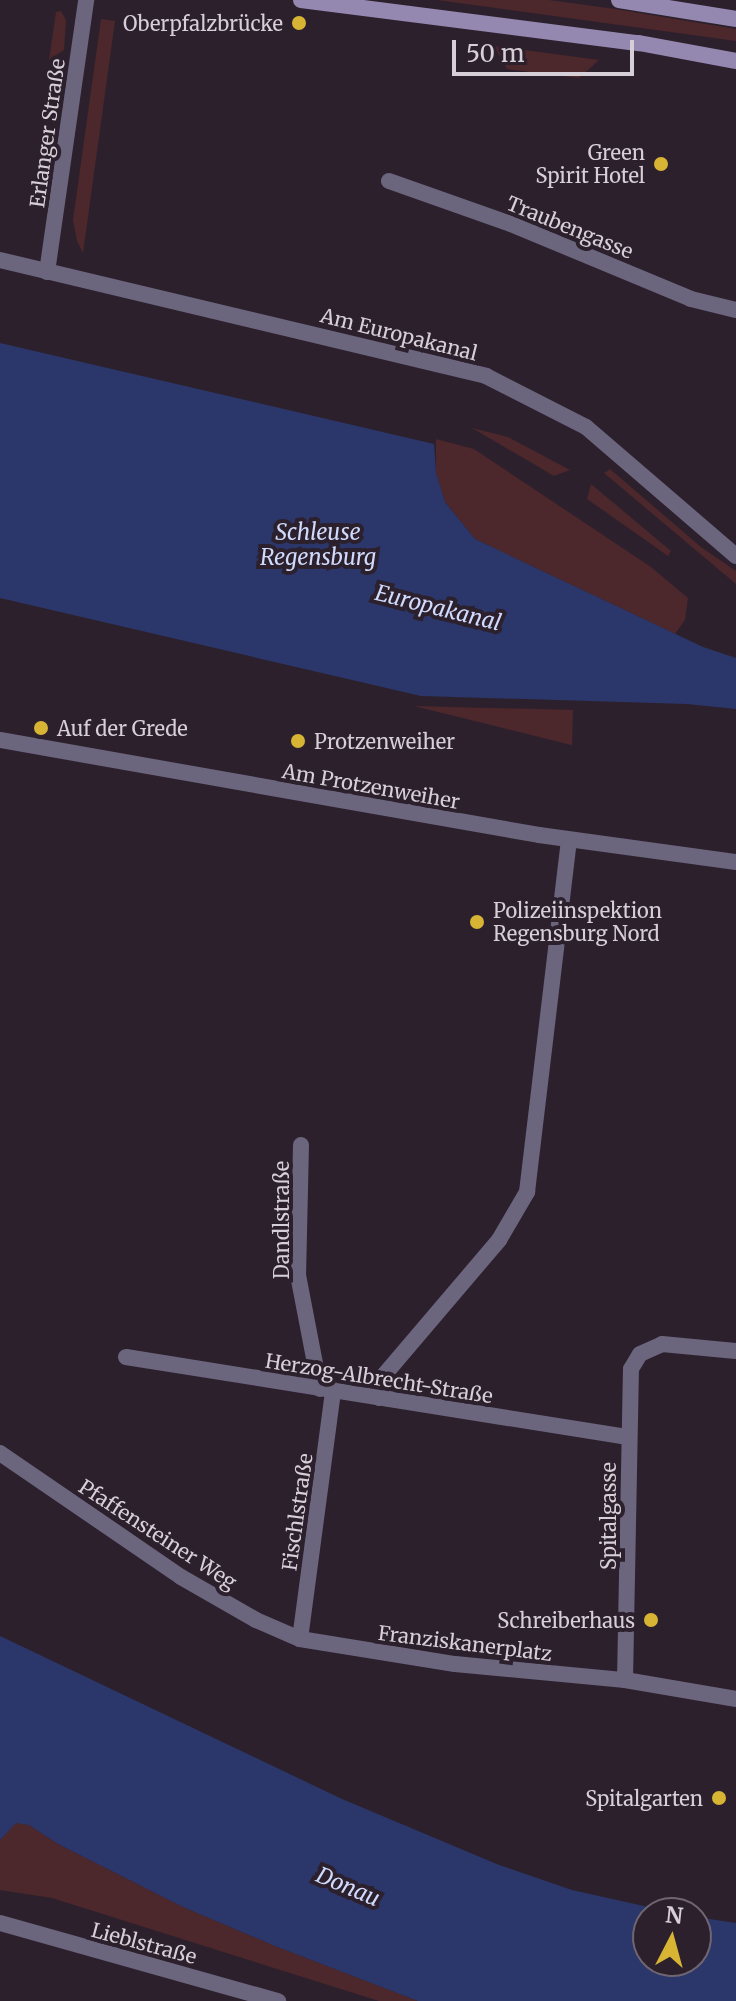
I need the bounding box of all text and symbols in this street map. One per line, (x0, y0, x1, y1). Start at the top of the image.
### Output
place label: Oberpfalzbrücke (123, 11, 283, 35)
marker: Oberpfalzbrücke (290, 14, 308, 32)
scale bar (456, 24, 638, 74)
text: 50 m (466, 38, 525, 69)
street label: Erlanger Straße (25, 57, 69, 209)
place label: Green Spirit Hotel (535, 140, 645, 187)
marker: Green Spirit Hotel (652, 155, 670, 173)
street label: Traubengasse (503, 191, 637, 263)
street label: Am Europakanal (318, 303, 480, 365)
water label: Schleuse Regensburg (260, 519, 376, 570)
water label: Europakanal (372, 580, 504, 636)
place label: Auf der Grede (57, 716, 188, 740)
marker: Auf der Grede (32, 719, 50, 737)
place label: Protzenweiher (314, 729, 455, 753)
marker: Protzenweiher (289, 732, 307, 750)
street label: Am Protzenweiher (280, 759, 462, 813)
place label: Polizeiinspektion Regensburg Nord (493, 898, 662, 945)
marker: Polizeiinspektion Regensburg Nord (468, 913, 486, 931)
street label: Dandlstraße (269, 1161, 293, 1279)
street label: Herzog-Albrecht-Straße (263, 1348, 495, 1408)
street label: Fischlstraße (277, 1452, 317, 1572)
street label: Spitalgasse (596, 1462, 620, 1570)
street label: Pfaffensteiner Weg (75, 1474, 241, 1594)
place label: Schreiberhaus (497, 1608, 635, 1632)
marker: Schreiberhaus (642, 1611, 660, 1629)
street label: Franziskanerplatz (377, 1620, 553, 1666)
place label: Spitalgarten (585, 1786, 703, 1810)
marker: Spitalgarten (710, 1789, 728, 1807)
water label: Donau (312, 1862, 384, 1912)
north arrow (632, 1897, 712, 1977)
text: N (664, 1900, 684, 1930)
street label: Lieblstraße (89, 1917, 199, 1969)

